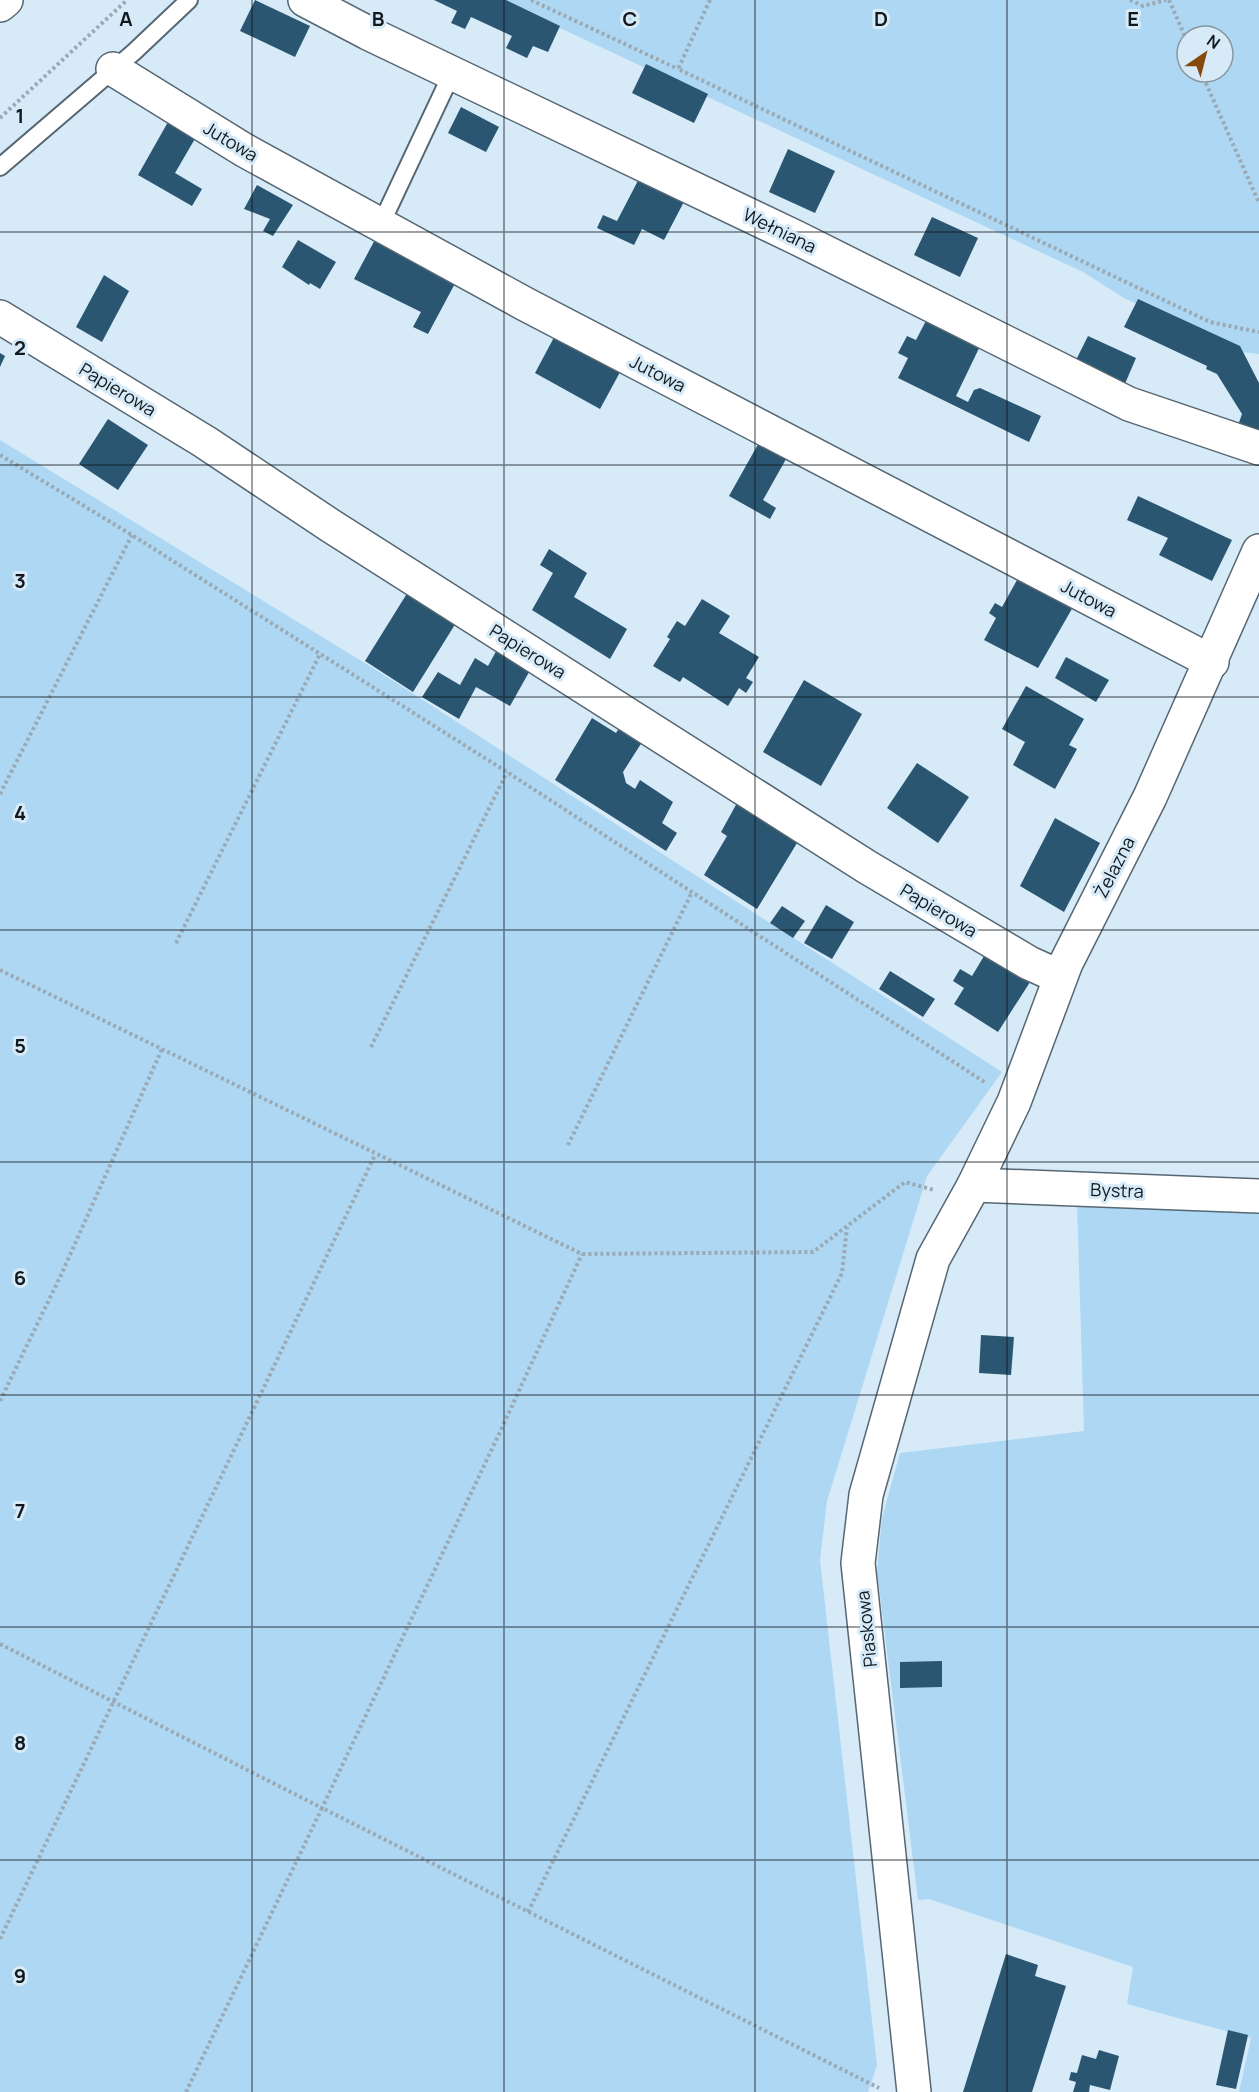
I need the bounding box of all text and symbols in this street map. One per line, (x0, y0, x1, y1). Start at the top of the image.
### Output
text: A (119, 5, 133, 32)
text: B (372, 5, 385, 32)
text: C (623, 5, 637, 32)
text: D (874, 5, 888, 32)
text: E (1127, 5, 1139, 32)
north arrow (1175, 24, 1235, 84)
text: N (1203, 29, 1225, 54)
text: 1 (16, 102, 24, 129)
street label: Jutowa (199, 115, 263, 167)
street label: Wełniana (739, 202, 821, 258)
text: 2 (14, 334, 26, 361)
street label: Jutowa (626, 349, 690, 397)
street label: Papierowa (75, 357, 161, 421)
text: 3 (14, 567, 26, 594)
street label: Jutowa (1057, 573, 1121, 623)
street label: Papierowa (485, 618, 571, 684)
text: 4 (14, 799, 26, 826)
street label: Żelazna (1088, 832, 1140, 902)
street label: Papierowa (896, 878, 982, 942)
text: 5 (14, 1032, 26, 1059)
street label: Bystra (1090, 1177, 1144, 1203)
text: 6 (14, 1264, 26, 1291)
text: 7 (15, 1497, 25, 1524)
street label: Piaskowa (850, 1590, 882, 1668)
text: 8 (14, 1729, 26, 1756)
text: 9 (14, 1962, 26, 1989)

